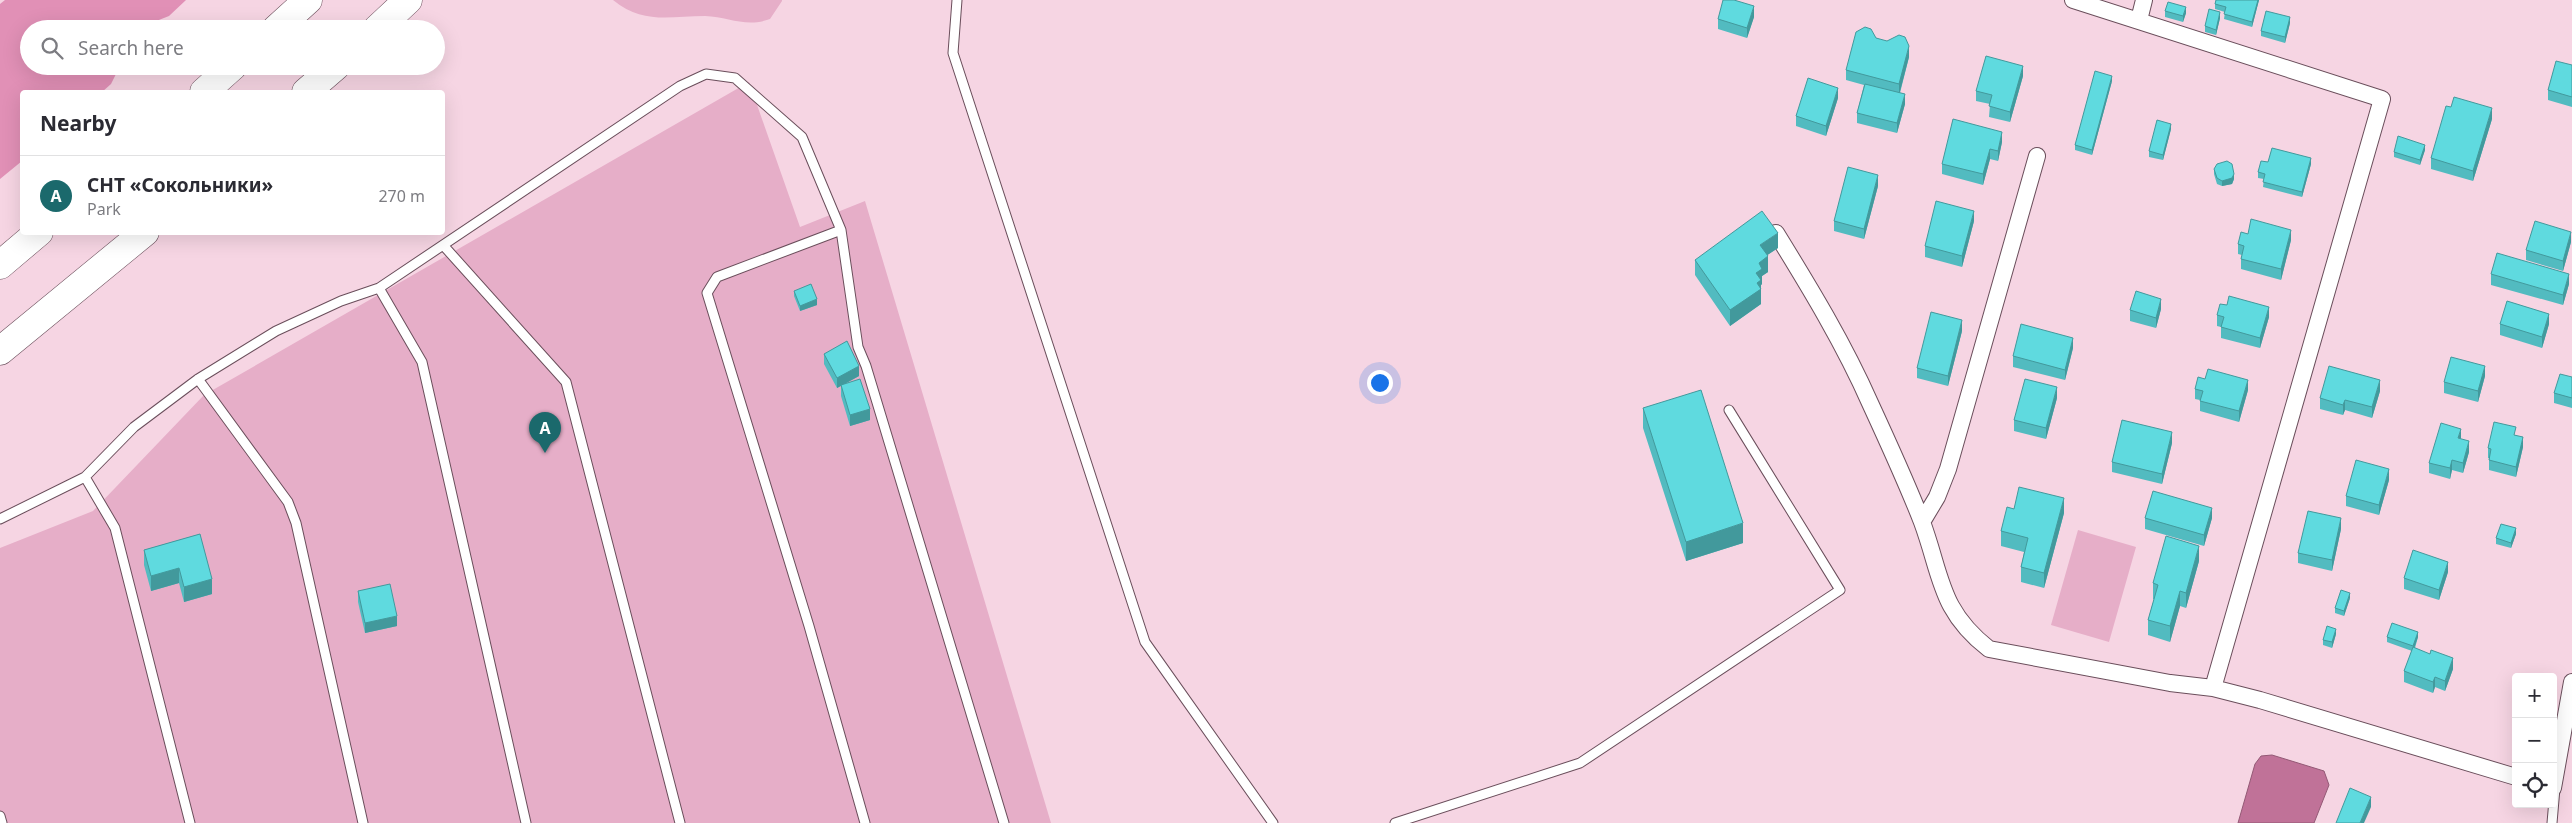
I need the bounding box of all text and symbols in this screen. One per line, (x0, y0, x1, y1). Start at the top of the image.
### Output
search box (20, 20, 445, 75)
icon: search (38, 34, 66, 62)
text: Search here (78, 35, 184, 61)
text: Nearby (40, 109, 116, 137)
text: СНТ «Сокольники» (87, 172, 273, 198)
text: A (50, 185, 62, 207)
text: 270 m (378, 185, 425, 207)
text: Park (87, 198, 121, 220)
your location (1367, 370, 1393, 396)
pin: A (529, 412, 561, 453)
map controls (2512, 673, 2557, 808)
button: + (2512, 673, 2557, 718)
button: − (2512, 718, 2557, 763)
button: locate (2512, 763, 2557, 808)

